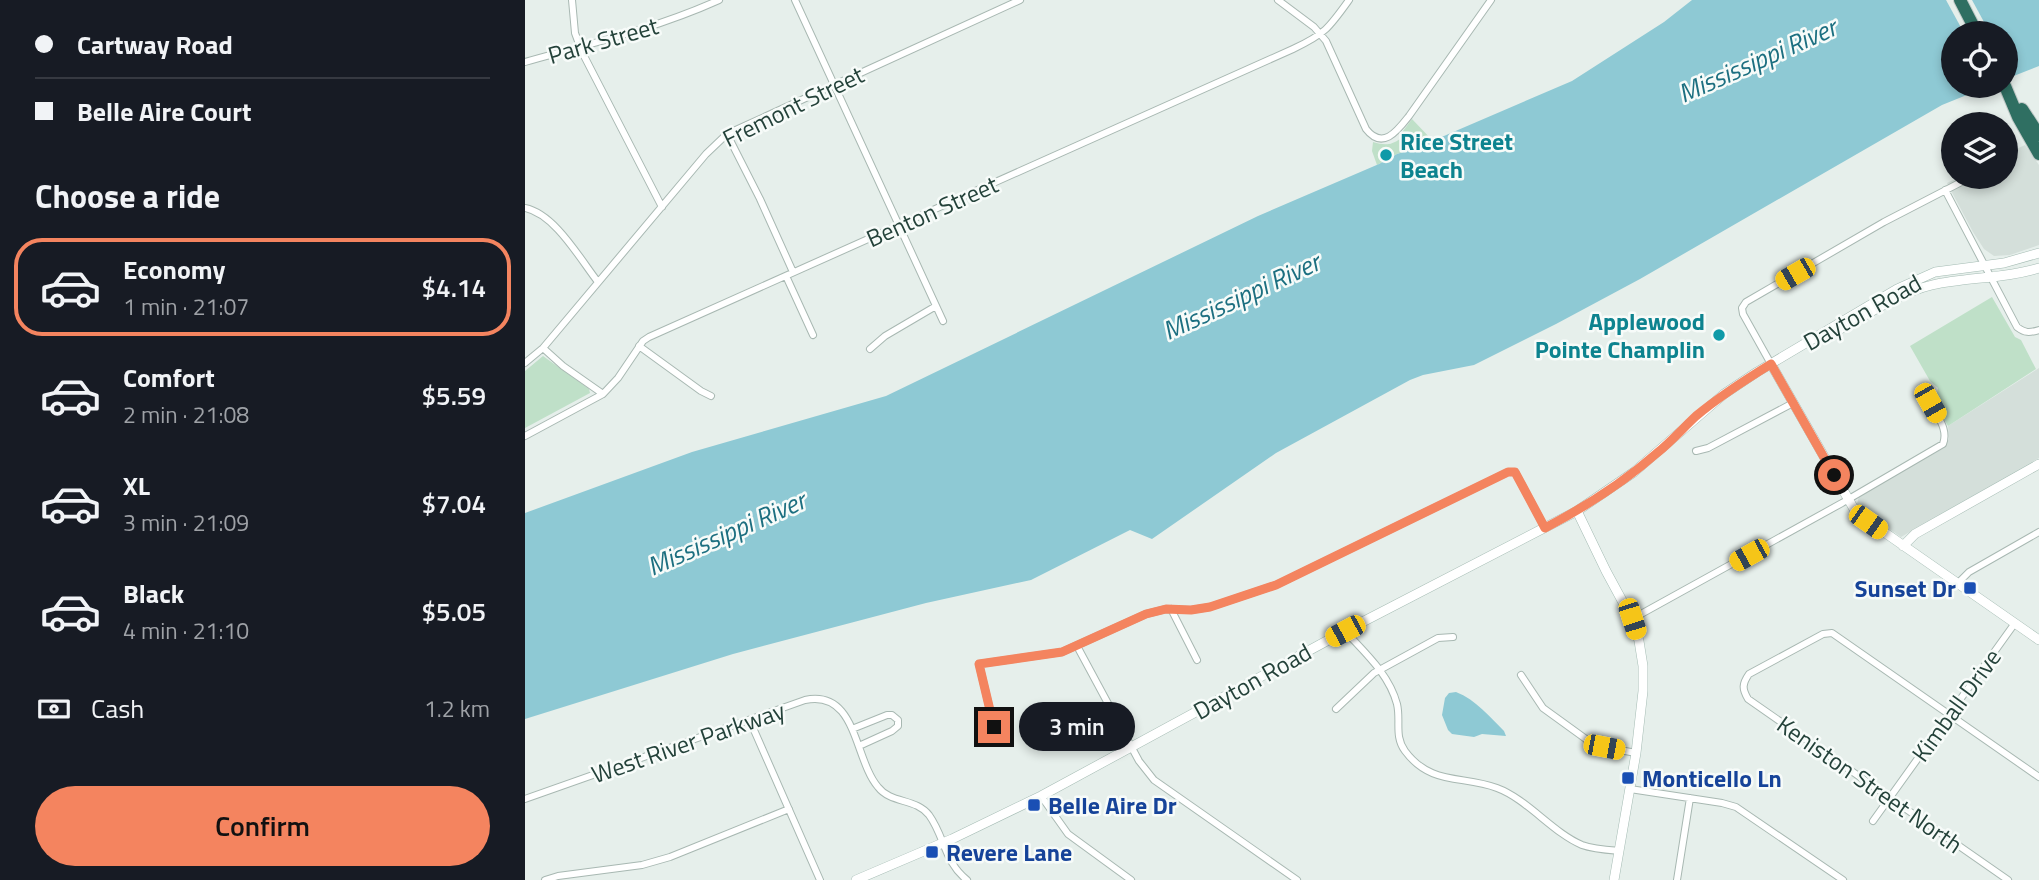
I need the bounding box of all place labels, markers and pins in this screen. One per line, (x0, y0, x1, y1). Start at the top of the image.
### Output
place label: Rice Street Beach (1400, 123, 1513, 187)
marker: Rice Street Beach (1378, 147, 1394, 163)
place label: Applewood Pointe Champlin (1535, 303, 1705, 367)
marker: Applewood Pointe Champlin (1711, 327, 1727, 343)
place label: Sunset Dr (1855, 570, 1956, 606)
marker: Sunset Dr (1962, 580, 1978, 596)
place label: Monticello Ln (1642, 760, 1782, 796)
marker: Monticello Ln (1620, 770, 1636, 786)
place label: Belle Aire Dr (1048, 787, 1177, 823)
marker: Belle Aire Dr (1026, 797, 1042, 813)
place label: Revere Lane (946, 834, 1072, 870)
marker: Revere Lane (924, 844, 940, 860)

